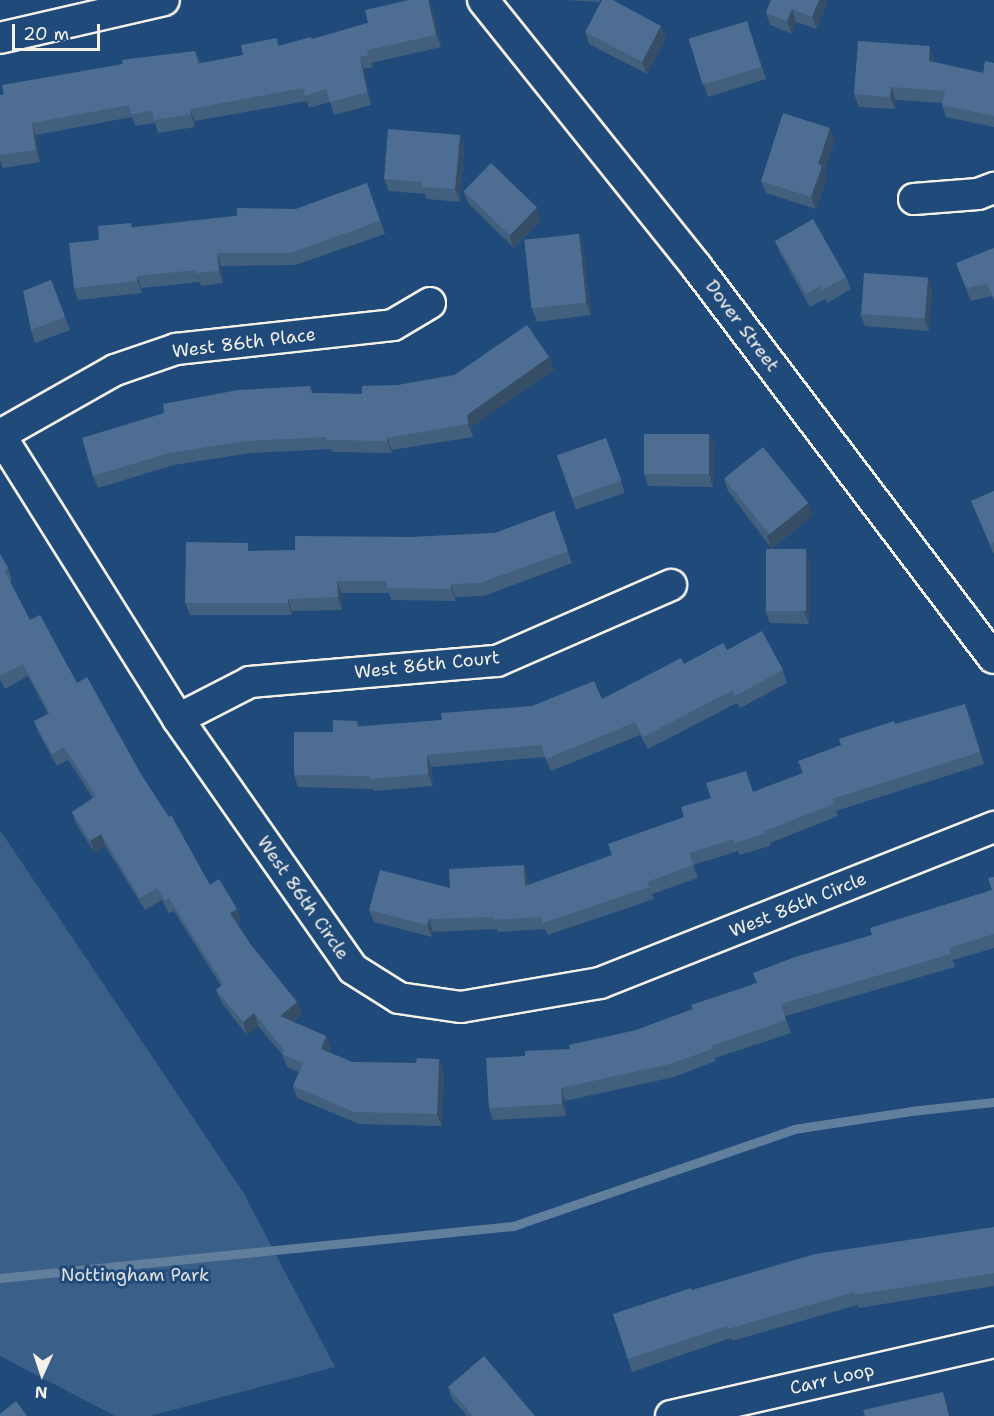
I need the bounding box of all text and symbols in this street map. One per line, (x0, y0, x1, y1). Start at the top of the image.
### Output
scale bar (15, 12, 104, 50)
text: 20 m (23, 22, 69, 46)
street label: Dover Street (701, 276, 783, 376)
street label: West 86th Place (171, 323, 317, 363)
street label: West 86th Court (353, 647, 501, 683)
street label: West 86th Circle (252, 832, 354, 964)
street label: West 86th Circle (726, 868, 870, 942)
park label: Nottingham Park (61, 1264, 209, 1286)
north arrow (12, 1344, 72, 1404)
street label: Carr Loop (788, 1359, 876, 1399)
text: N (34, 1382, 48, 1403)

